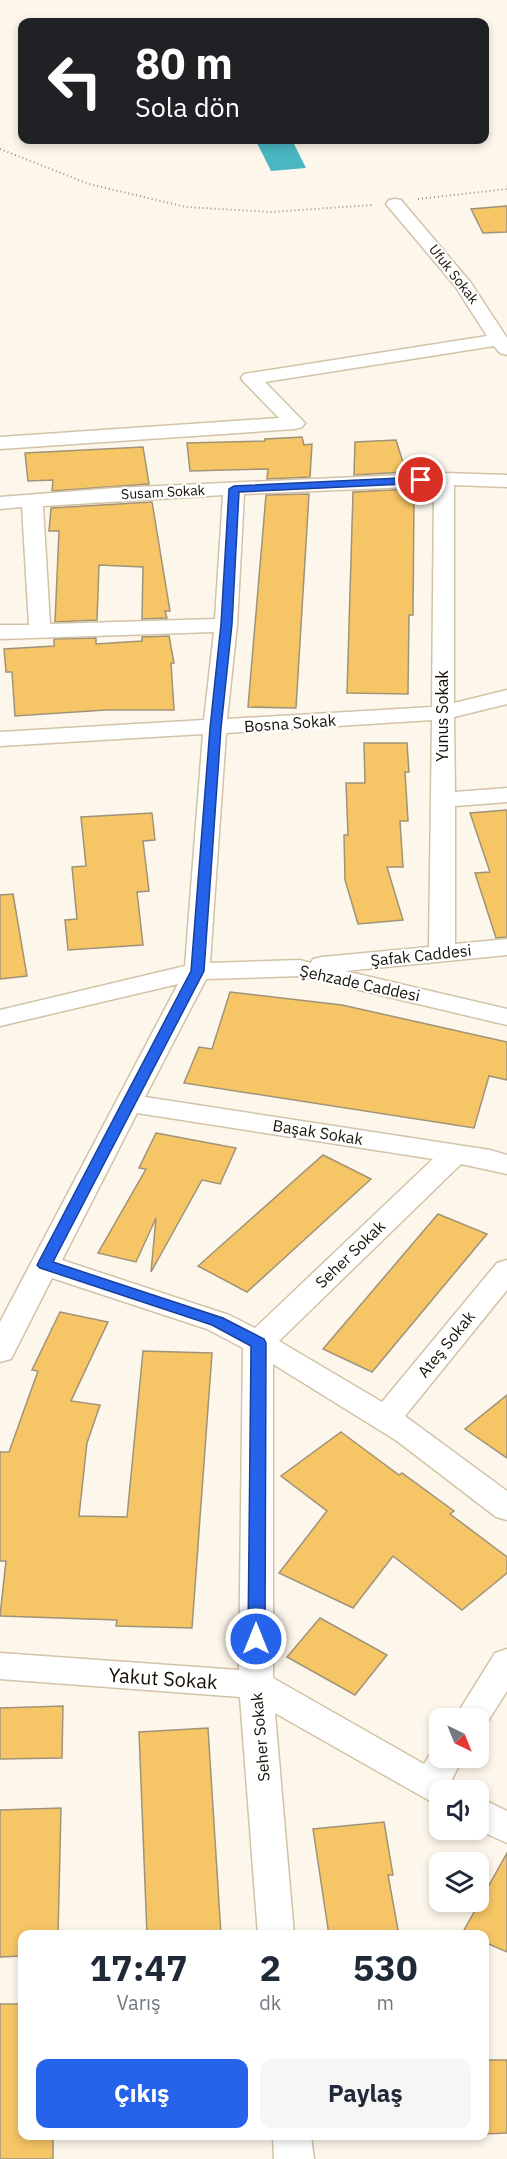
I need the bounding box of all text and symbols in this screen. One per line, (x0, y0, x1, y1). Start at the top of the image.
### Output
text: 80 m (135, 36, 233, 91)
icon: left (36, 42, 114, 120)
text: Sola dön (135, 89, 240, 124)
street label: Ufuk Sokak (425, 241, 483, 308)
pin (395, 454, 446, 505)
icon: arrive (404, 463, 437, 496)
street label: Susam Sokak (121, 481, 206, 503)
street label: Yunus Sokak (432, 670, 452, 762)
street label: Bosna Sokak (243, 710, 337, 736)
street label: Şafak Caddesi (370, 940, 472, 970)
street label: Şehzade Caddesi (298, 960, 422, 1006)
street label: Başak Sokak (271, 1115, 365, 1149)
street label: Seher Sokak (311, 1215, 389, 1292)
street label: Ateş Sokak (413, 1306, 479, 1381)
position arrow (224, 1607, 288, 1671)
street label: Yakut Sokak (107, 1661, 219, 1695)
street label: Seher Sokak (246, 1691, 274, 1782)
north arrow (429, 1708, 489, 1768)
map controls (429, 1708, 489, 1912)
button: sound (429, 1780, 489, 1840)
button: layers (429, 1852, 489, 1912)
text: 17:47 (89, 1944, 188, 1991)
text: 2 (259, 1944, 281, 1991)
text: 530 (353, 1944, 418, 1991)
text: Varış (116, 1989, 161, 2016)
text: dk (259, 1989, 281, 2016)
text: m (376, 1989, 394, 2016)
button: Çıkış (36, 2059, 248, 2128)
button: Paylaş (260, 2059, 471, 2128)

